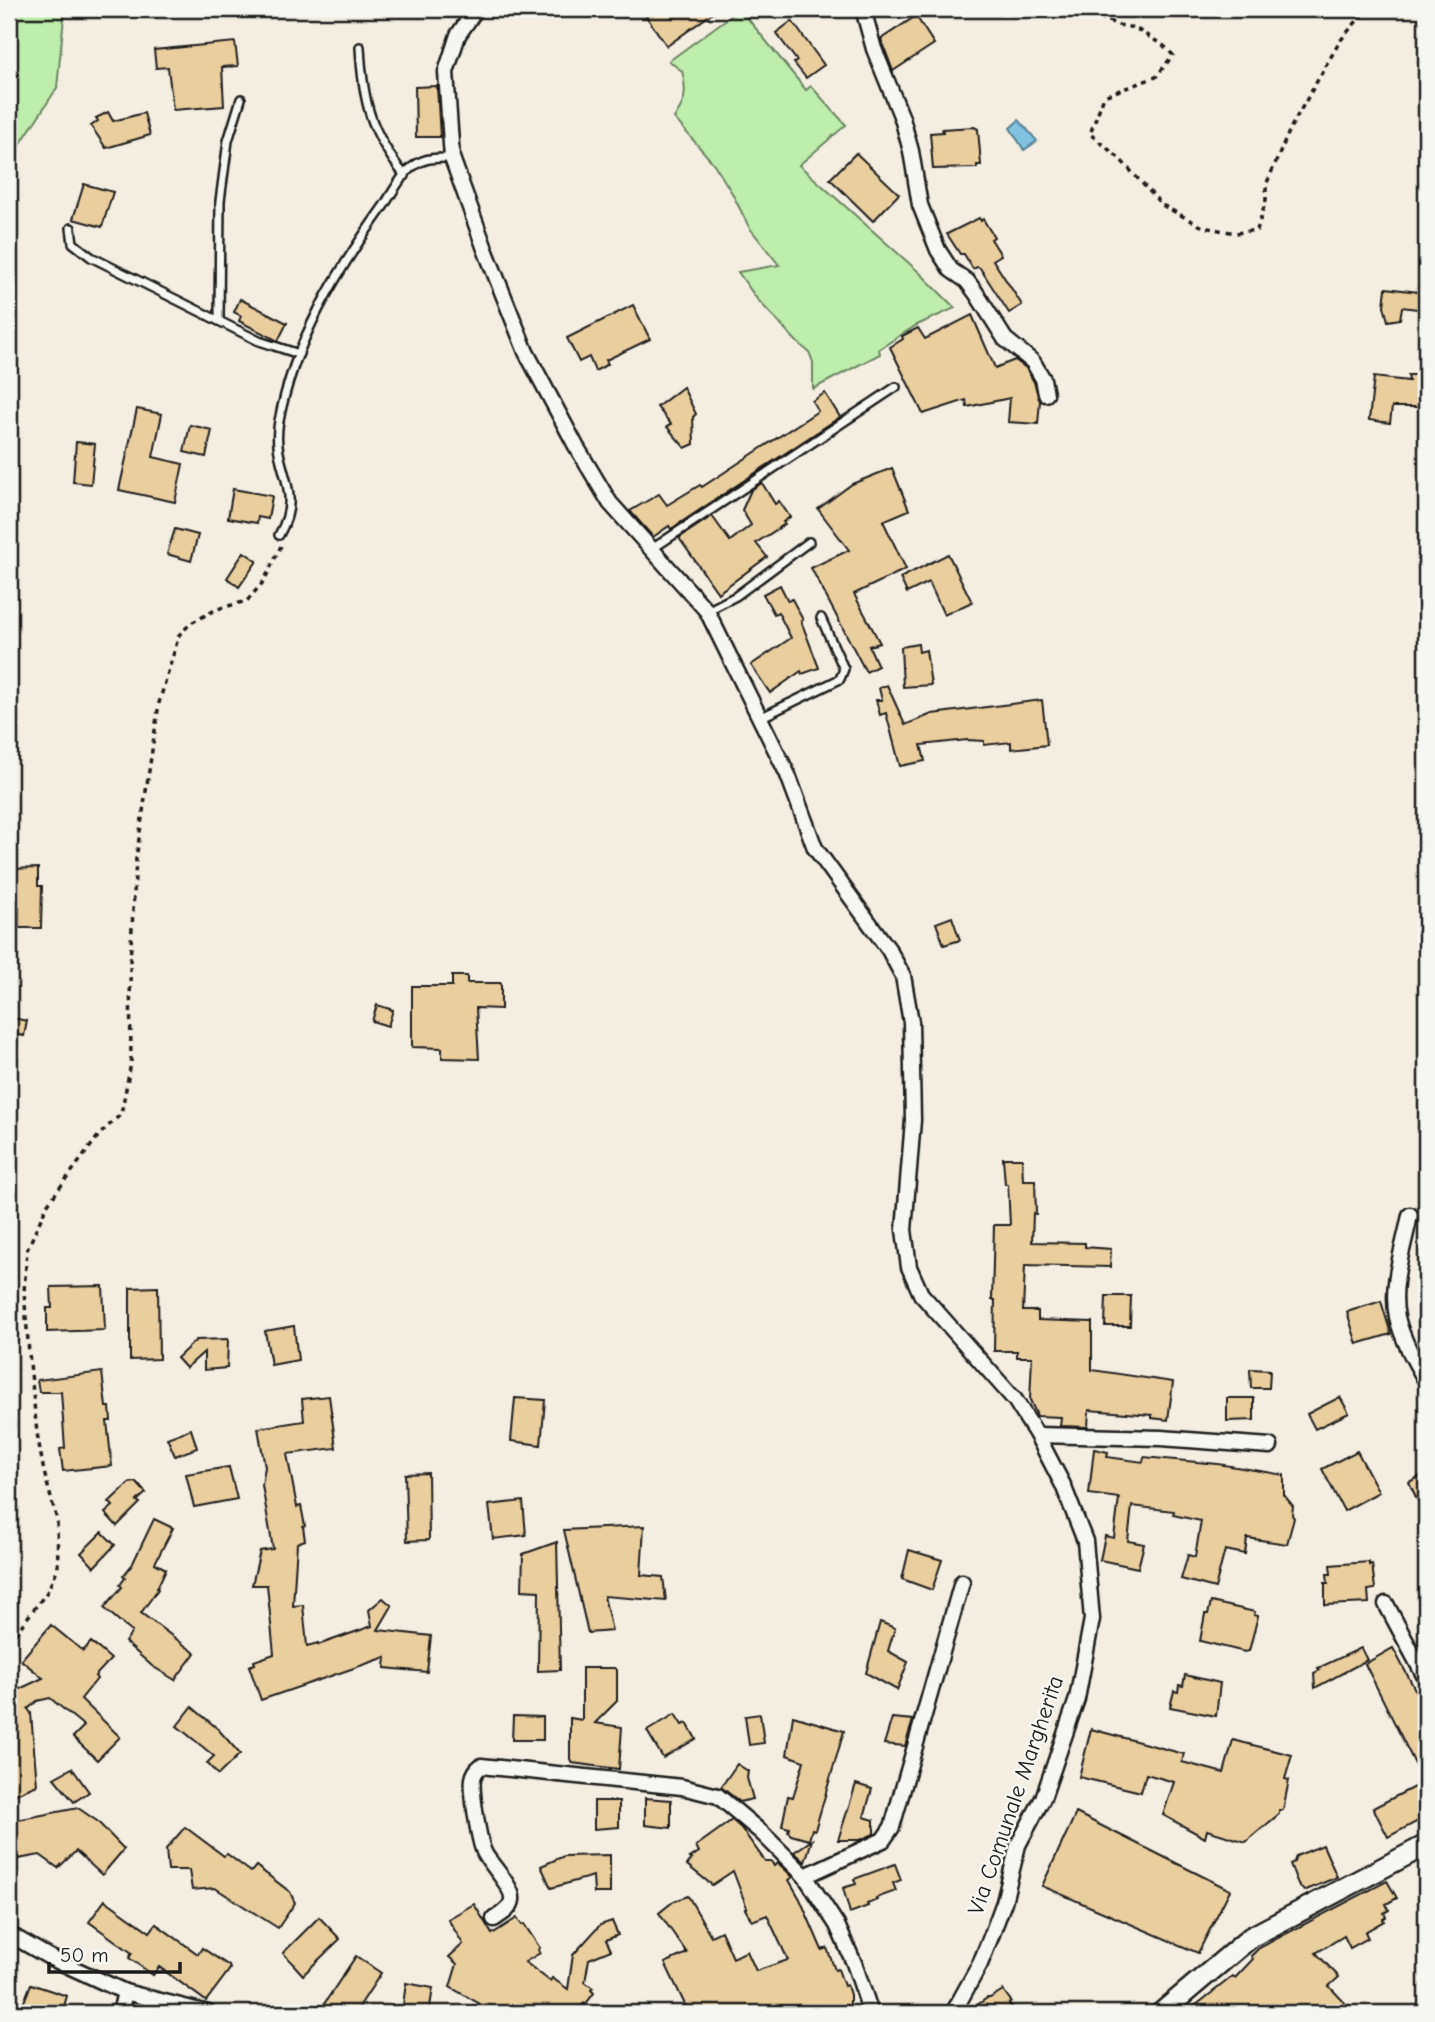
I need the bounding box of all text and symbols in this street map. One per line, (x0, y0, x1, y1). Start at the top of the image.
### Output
street label: Via Comunale Margherita (962, 1672, 1069, 1918)
scale bar (49, 1931, 180, 1975)
text: 50 m (60, 1943, 109, 1967)

